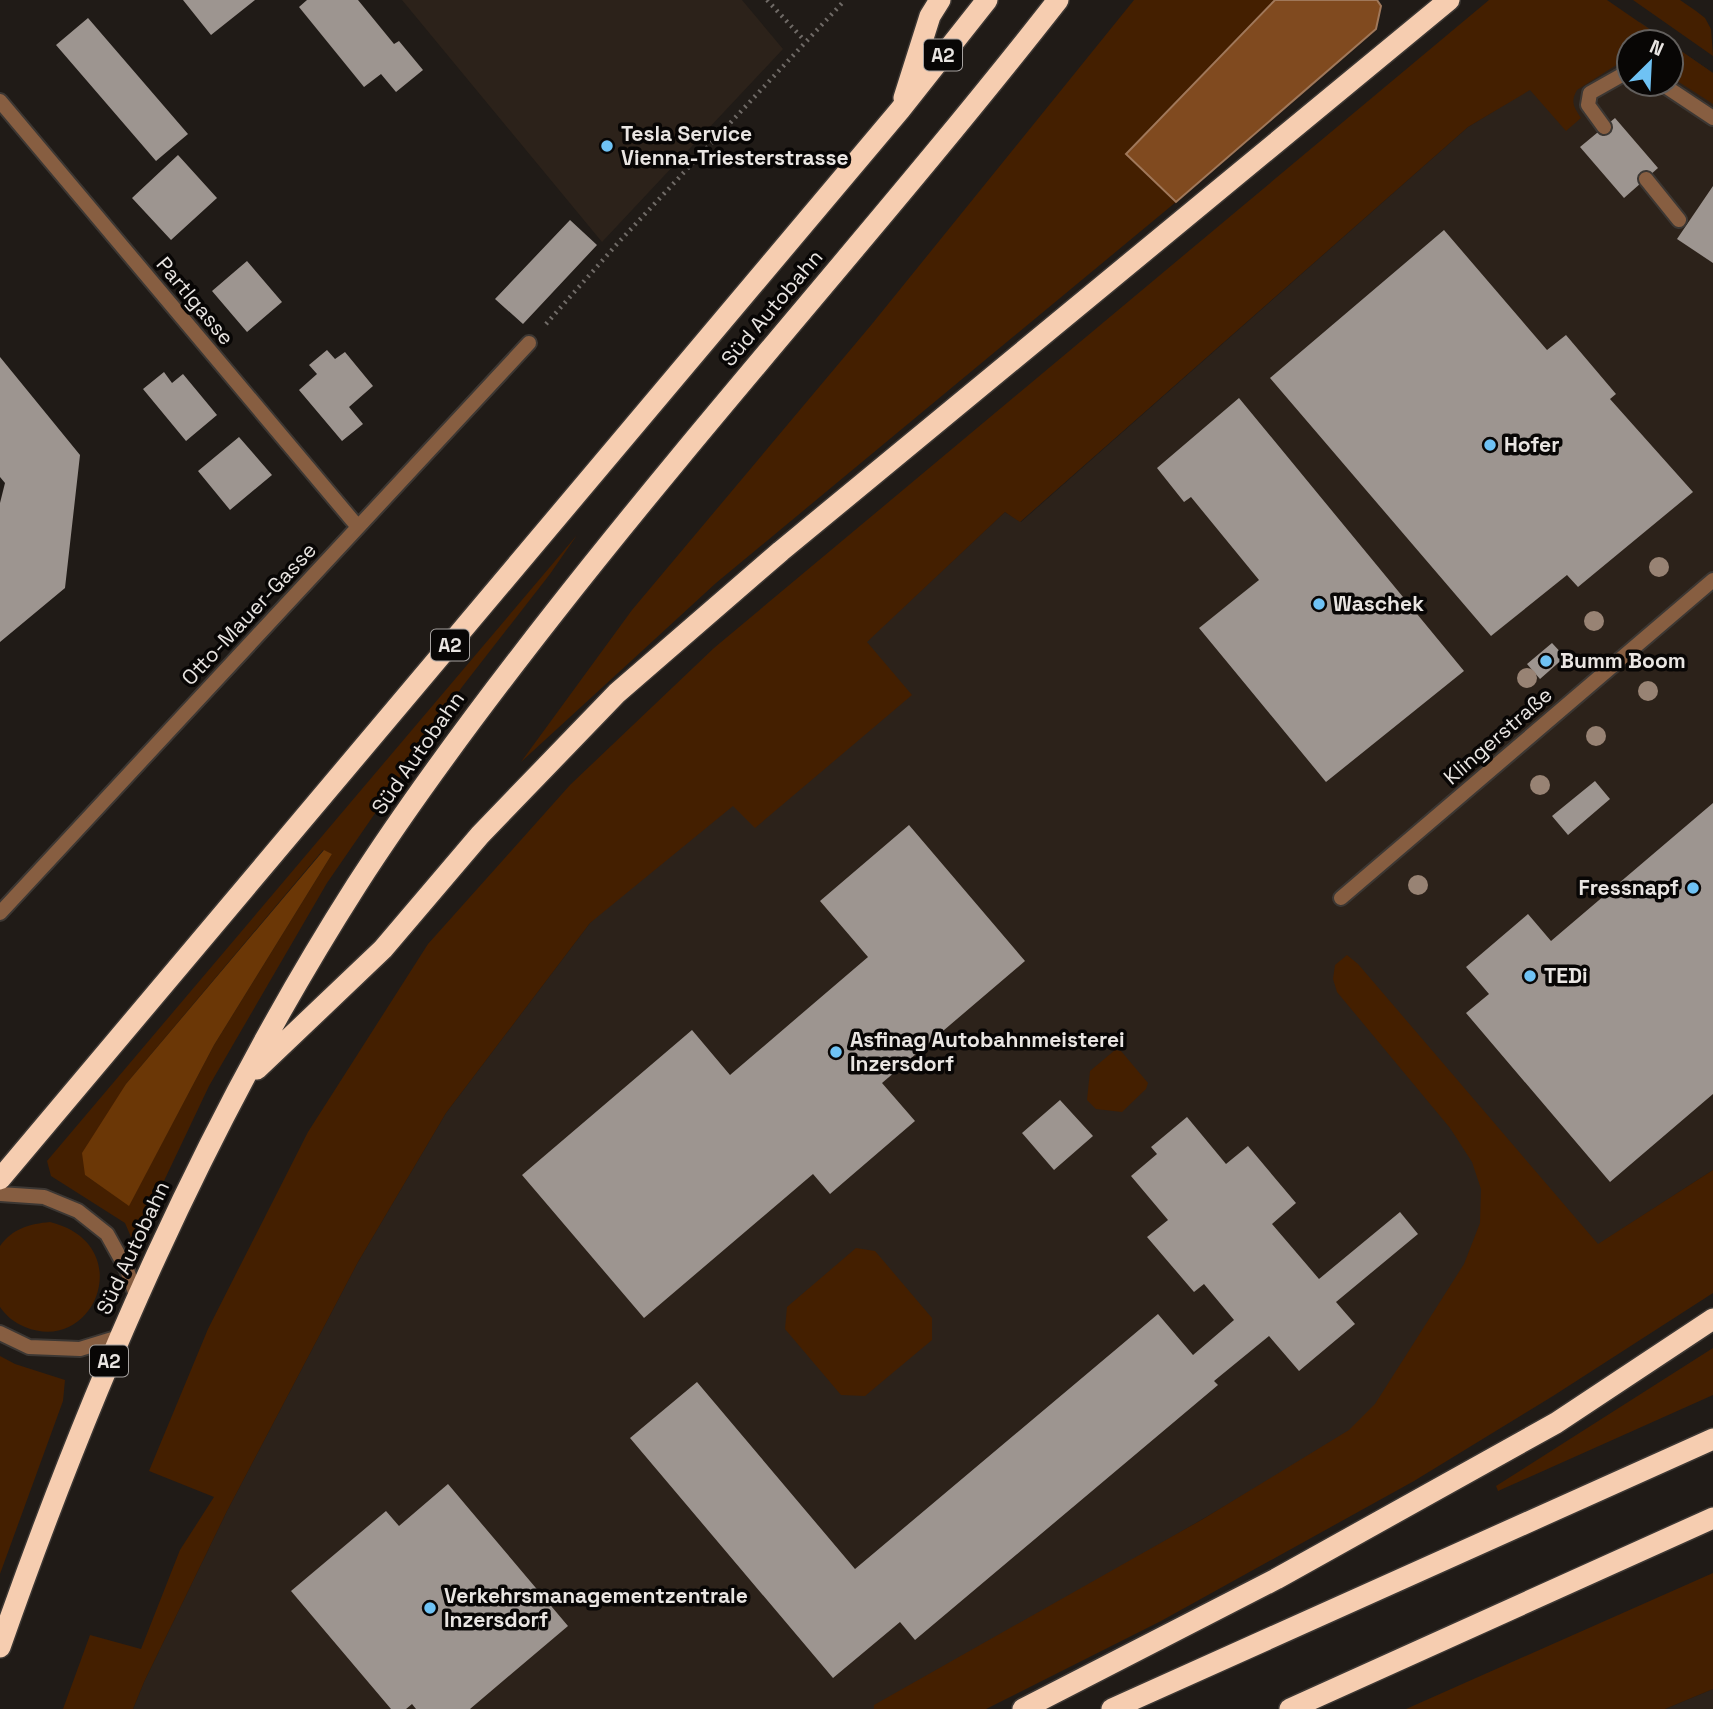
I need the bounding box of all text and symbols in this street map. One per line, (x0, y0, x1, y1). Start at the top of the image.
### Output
north arrow (1615, 28, 1685, 98)
text: N (1646, 34, 1668, 62)
road number: A2 (924, 40, 962, 70)
place label: Tesla Service Vienna-Triesterstrasse (621, 120, 849, 171)
marker: Tesla Service Vienna-Triesterstrasse (599, 138, 615, 154)
street label: Süd Autobahn (715, 244, 828, 372)
street label: Partlgasse (151, 251, 240, 350)
place label: Hofer (1504, 431, 1560, 458)
marker: Hofer (1482, 437, 1498, 453)
street label: Otto-Mauer-Gasse (175, 537, 322, 691)
place label: Waschek (1333, 590, 1424, 617)
marker: Waschek (1311, 596, 1327, 612)
road number: A2 (431, 630, 469, 660)
place label: Bumm Boom (1560, 647, 1686, 674)
marker: Bumm Boom (1538, 653, 1554, 669)
street label: Klingerstraße (1438, 681, 1558, 790)
street label: Süd Autobahn (365, 686, 470, 819)
place label: Fressnapf (1578, 874, 1679, 901)
marker: Fressnapf (1685, 880, 1701, 896)
place label: TEDi (1544, 962, 1588, 989)
marker: TEDi (1522, 968, 1538, 984)
place label: Asfinag Autobahnmeisterei Inzersdorf (850, 1026, 1125, 1077)
marker: Asfinag Autobahnmeisterei Inzersdorf (828, 1044, 844, 1060)
street label: Süd Autobahn (90, 1177, 175, 1319)
road number: A2 (90, 1345, 128, 1376)
place label: Verkehrsmanagementzentrale Inzersdorf (444, 1582, 748, 1633)
marker: Verkehrsmanagementzentrale Inzersdorf (422, 1600, 438, 1616)

